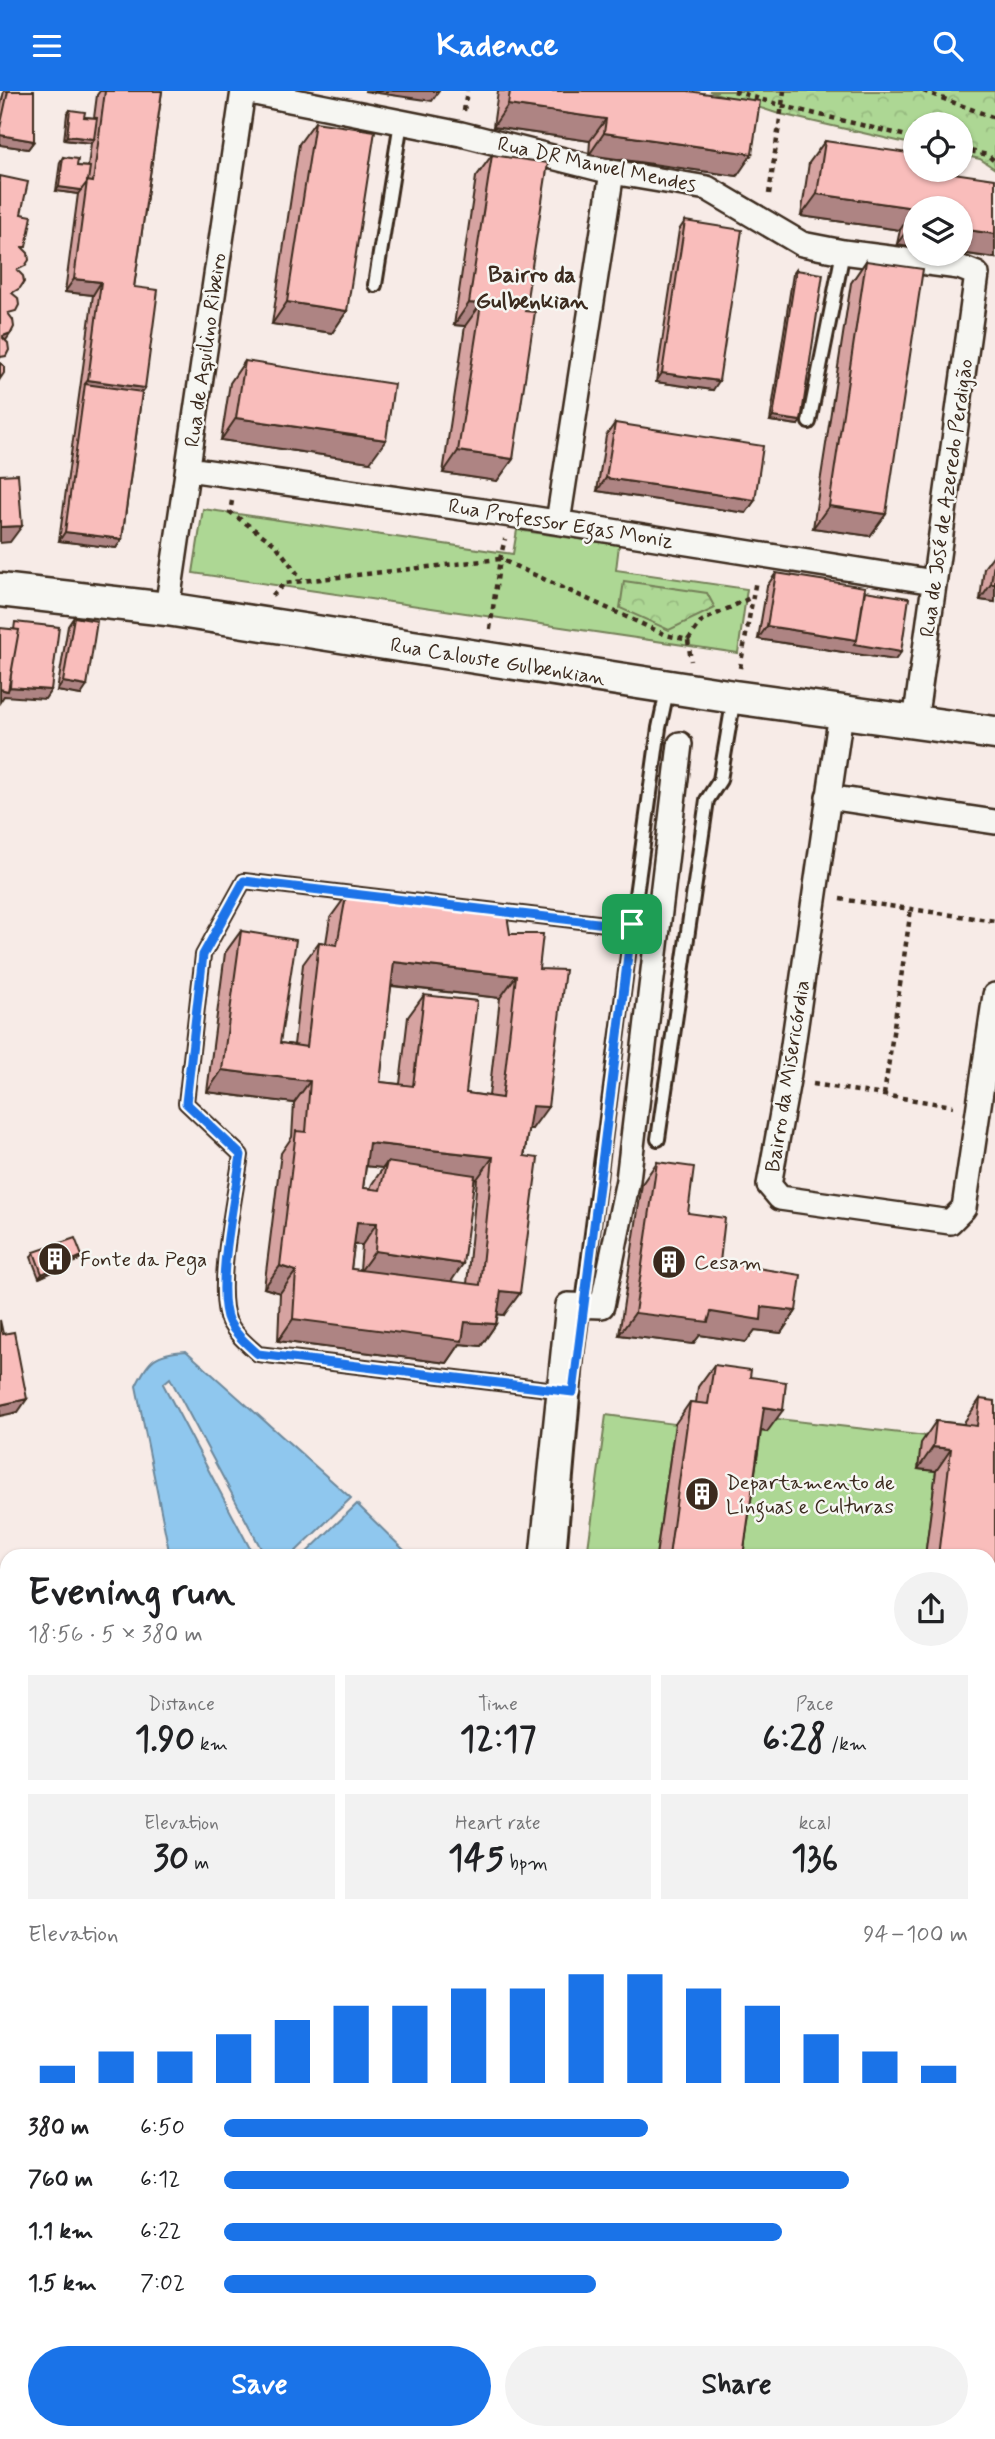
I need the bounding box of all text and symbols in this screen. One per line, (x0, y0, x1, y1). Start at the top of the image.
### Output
text: Kadence (437, 25, 558, 67)
icon: menu (28, 27, 66, 65)
icon: search (929, 27, 967, 65)
map controls (903, 112, 973, 266)
button: locate (903, 112, 973, 182)
street label: Rua DR Manuel Mendes (495, 130, 699, 200)
button: layers (903, 196, 973, 266)
street label: Rua de Aquilino Ribeiro (178, 251, 234, 449)
district label: Bairro da Gulbenkian (476, 261, 589, 317)
street label: Rua de José de Azeredo Perdigão (914, 357, 980, 639)
street label: Rua Professor Egas Moniz (446, 492, 676, 558)
street label: Rua Calouste Gulbenkian (388, 631, 608, 693)
pin (602, 894, 662, 954)
icon: arrive (613, 905, 651, 943)
street label: Bairro da Misericórdia (759, 978, 817, 1174)
building icon: Fonte da Pega (36, 1240, 74, 1278)
building icon: Cesam (650, 1243, 688, 1281)
place label: Fonte da Pega (80, 1246, 207, 1275)
place label: Cesam (694, 1249, 762, 1277)
place label: Departamento de Línguas e Culturas (726, 1469, 895, 1523)
building icon: Departamento de Línguas e Culturas (683, 1475, 721, 1513)
text: Evening run (28, 1569, 235, 1618)
button: share (894, 1572, 968, 1646)
text: 18:56 · 5 × 380 m (28, 1620, 203, 1650)
text: Distance (148, 1692, 215, 1717)
text: Time (478, 1692, 518, 1717)
text: Pace (796, 1692, 834, 1717)
text: 1.90 (135, 1717, 195, 1763)
text: 12:17 (460, 1717, 536, 1763)
text: 6:28 (762, 1717, 826, 1763)
text: km (195, 1732, 228, 1757)
text: /km (826, 1732, 867, 1757)
text: Elevation (144, 1811, 219, 1836)
text: Heart rate (455, 1811, 541, 1836)
text: kcal (799, 1811, 831, 1836)
text: 30 (153, 1836, 189, 1882)
text: 145 (448, 1836, 504, 1882)
text: 136 (791, 1836, 838, 1882)
text: m (189, 1851, 209, 1876)
text: bpm (504, 1851, 548, 1876)
text: Elevation (28, 1920, 119, 1950)
text: 94–100 m (863, 1920, 968, 1950)
text: 380 m (28, 2113, 89, 2143)
text: 6:50 (140, 2113, 185, 2143)
text: 760 m (28, 2165, 93, 2195)
text: 6:12 (140, 2165, 180, 2195)
text: 1.1 km (28, 2217, 93, 2247)
text: 6:22 (140, 2217, 181, 2247)
text: 1.5 km (28, 2269, 97, 2299)
text: 7:02 (140, 2269, 185, 2299)
button: Save (28, 2346, 491, 2426)
button: Share (505, 2346, 968, 2426)

